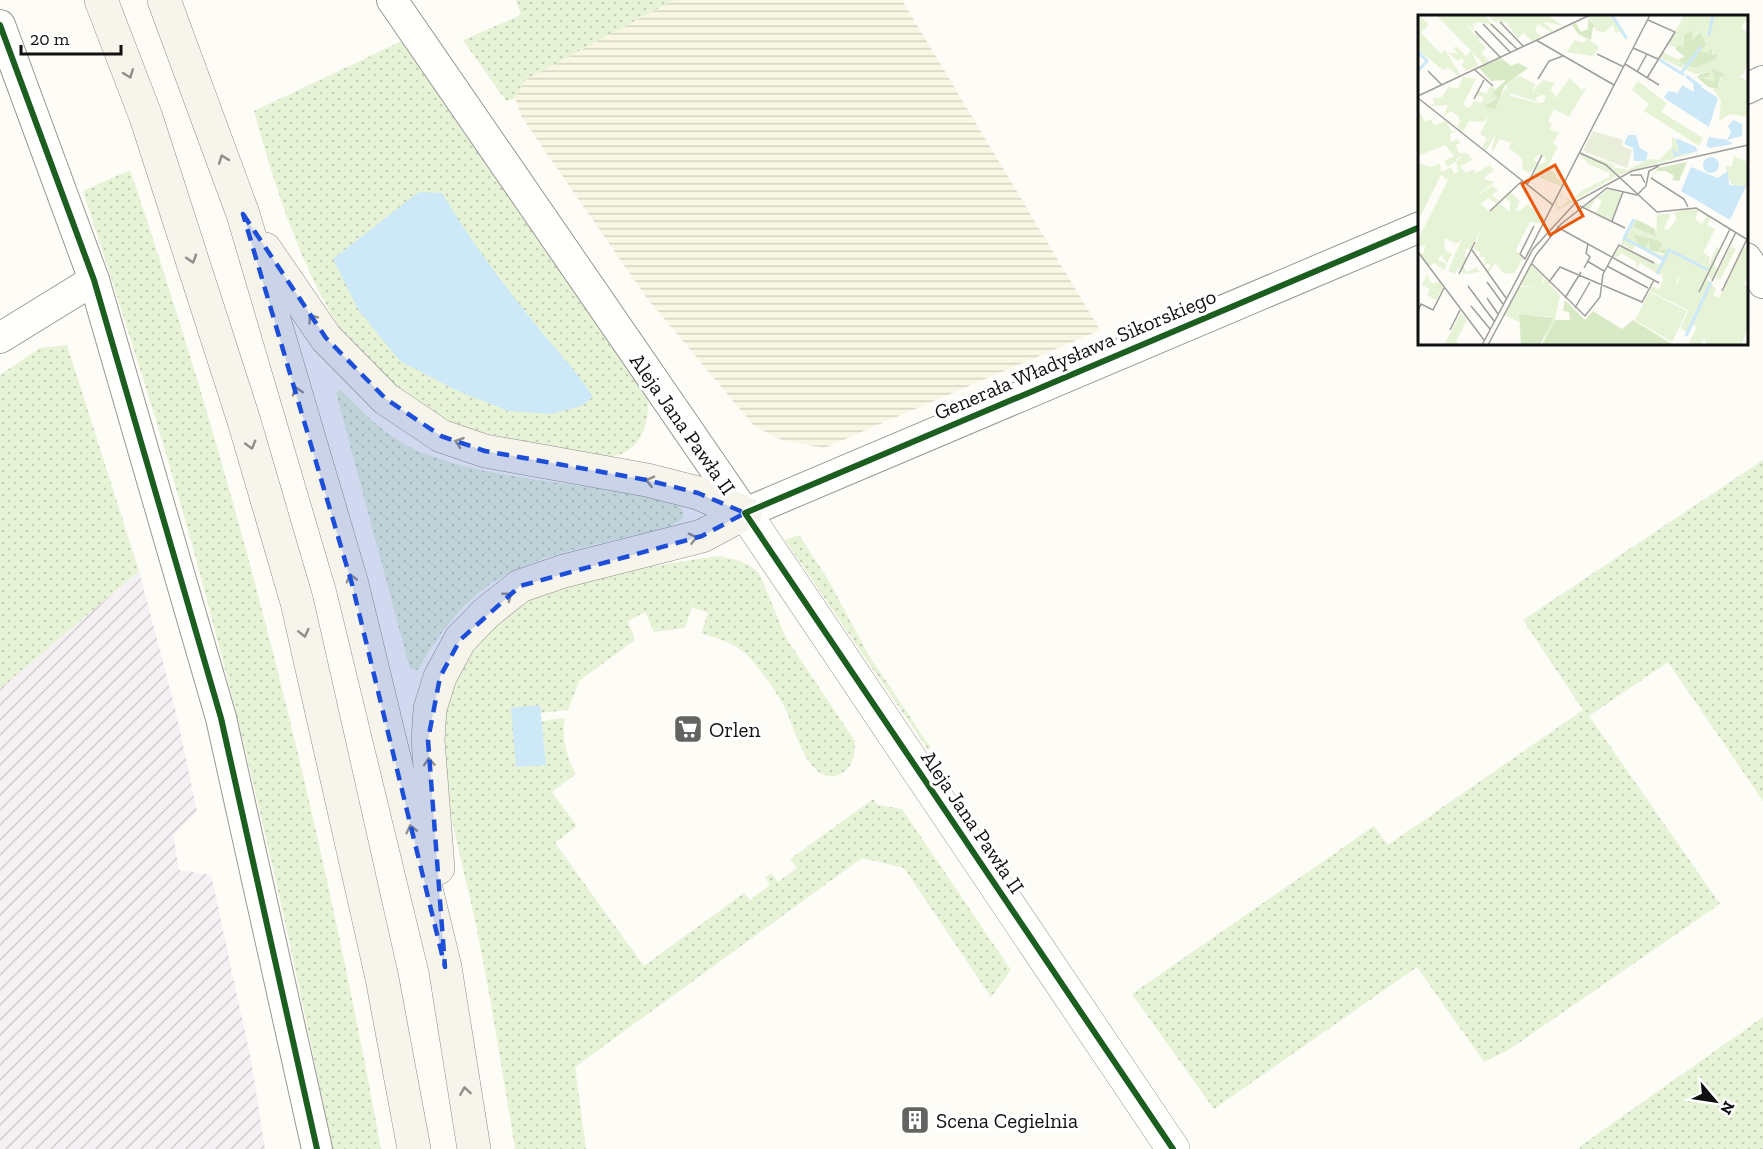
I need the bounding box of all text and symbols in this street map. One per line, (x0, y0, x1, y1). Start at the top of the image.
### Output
inset map (1418, 15, 1748, 345)
scale bar (21, 18, 122, 56)
text: 20 m (30, 28, 70, 50)
one-way arrow (122, 69, 135, 79)
one-way arrow (218, 154, 231, 164)
one-way arrow (184, 253, 197, 264)
street label: Generała Władysława Sikorskiego (930, 283, 1220, 425)
one-way arrow (308, 314, 319, 325)
street label: Aleja Jana Pawła II (624, 349, 741, 500)
one-way arrow (292, 386, 304, 397)
one-way arrow (454, 437, 465, 450)
one-way arrow (244, 439, 256, 450)
one-way arrow (645, 476, 655, 489)
one-way arrow (687, 533, 698, 545)
one-way arrow (345, 573, 358, 583)
one-way arrow (502, 592, 513, 603)
one-way arrow (296, 627, 309, 637)
supermarket icon: Orlen (672, 713, 704, 745)
place label: Orlen (709, 717, 760, 742)
street label: Aleja Jana Pawła II (915, 746, 1030, 899)
one-way arrow (423, 758, 436, 767)
one-way arrow (406, 824, 419, 834)
north arrow (1685, 1071, 1745, 1131)
one-way arrow (459, 1087, 471, 1096)
text: N (1716, 1098, 1739, 1118)
building icon: Scena Cegielnia (899, 1104, 931, 1136)
place label: Scena Cegielnia (936, 1108, 1078, 1133)

